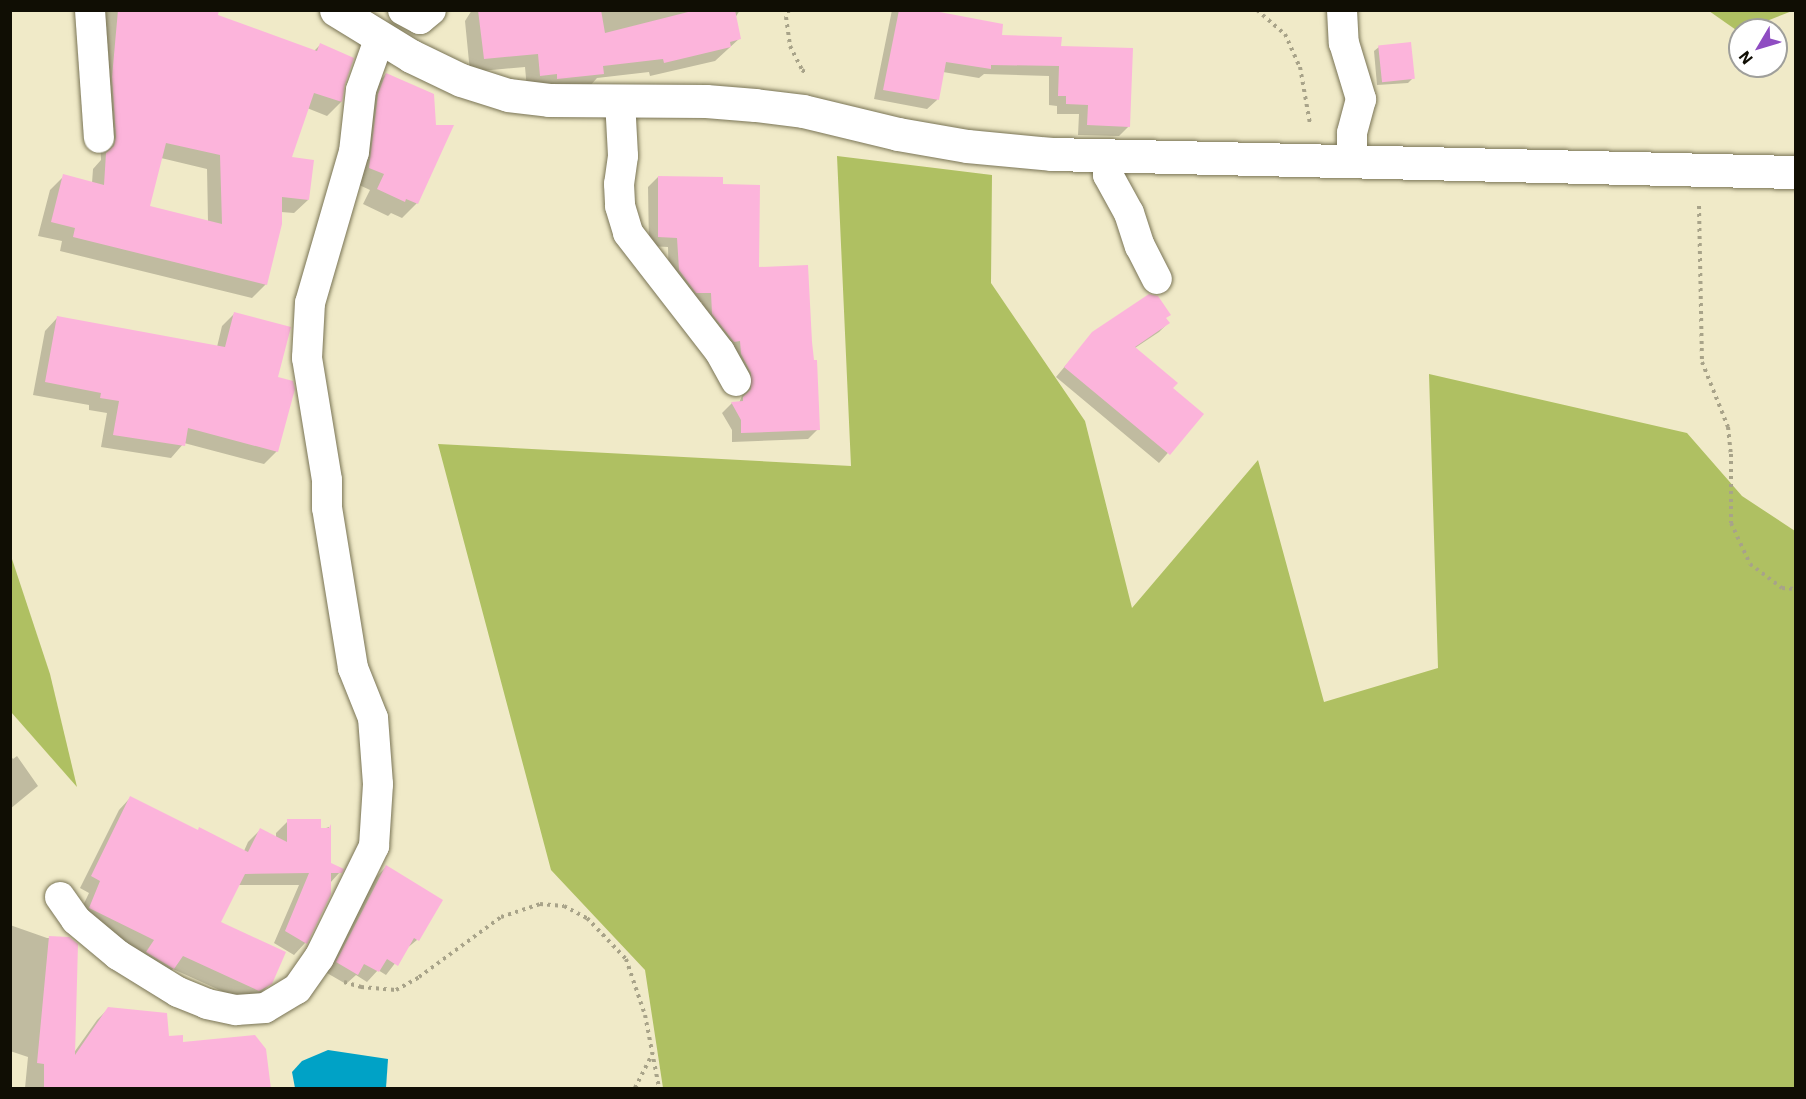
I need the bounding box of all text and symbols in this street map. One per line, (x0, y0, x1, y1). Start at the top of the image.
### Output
north arrow (1728, 18, 1788, 78)
text: N (1734, 47, 1757, 69)

